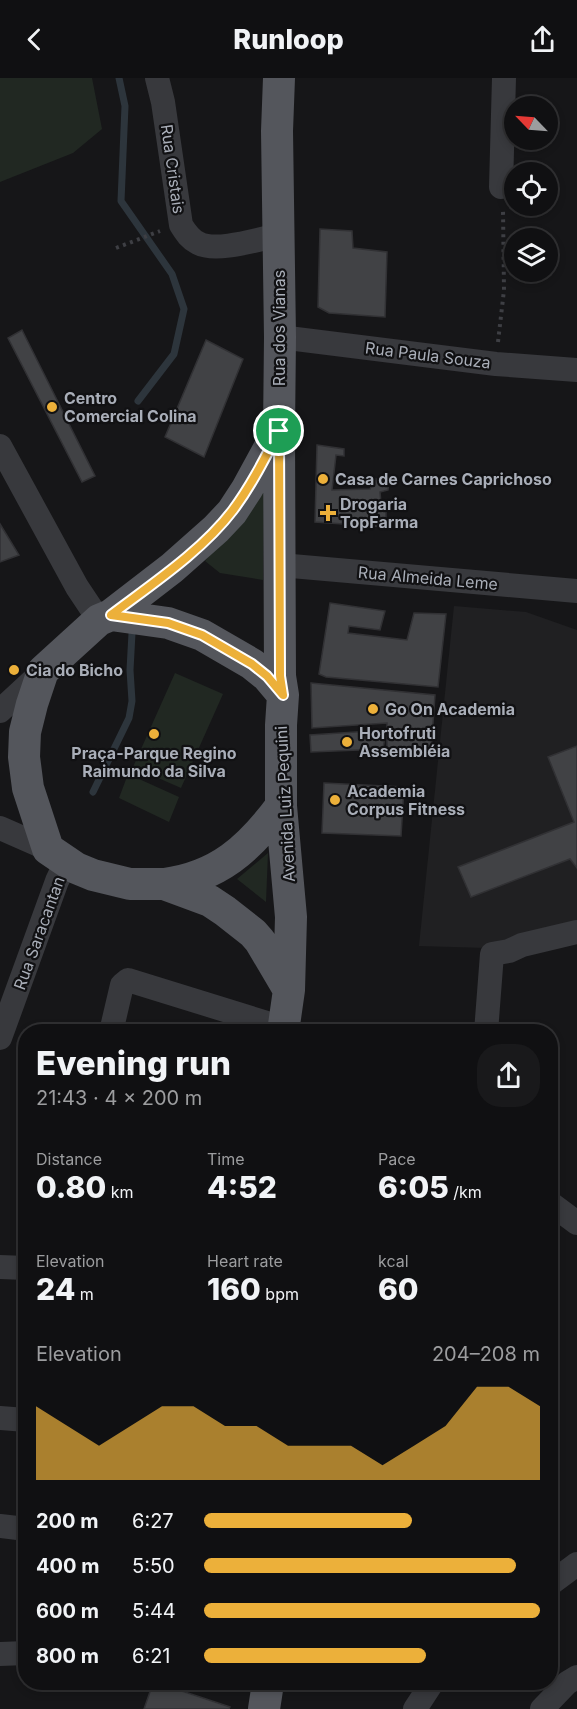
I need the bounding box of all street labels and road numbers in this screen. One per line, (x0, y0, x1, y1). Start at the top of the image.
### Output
street label: Rua Cristais (157, 123, 189, 215)
street label: Rua dos Vianas (269, 270, 289, 386)
street label: Rua Paula Souza (364, 337, 492, 373)
street label: Rua Almeida Leme (357, 562, 499, 594)
street label: Avenida Luiz Pequini (271, 725, 299, 883)
street label: Rua Saracantan (9, 874, 69, 992)

